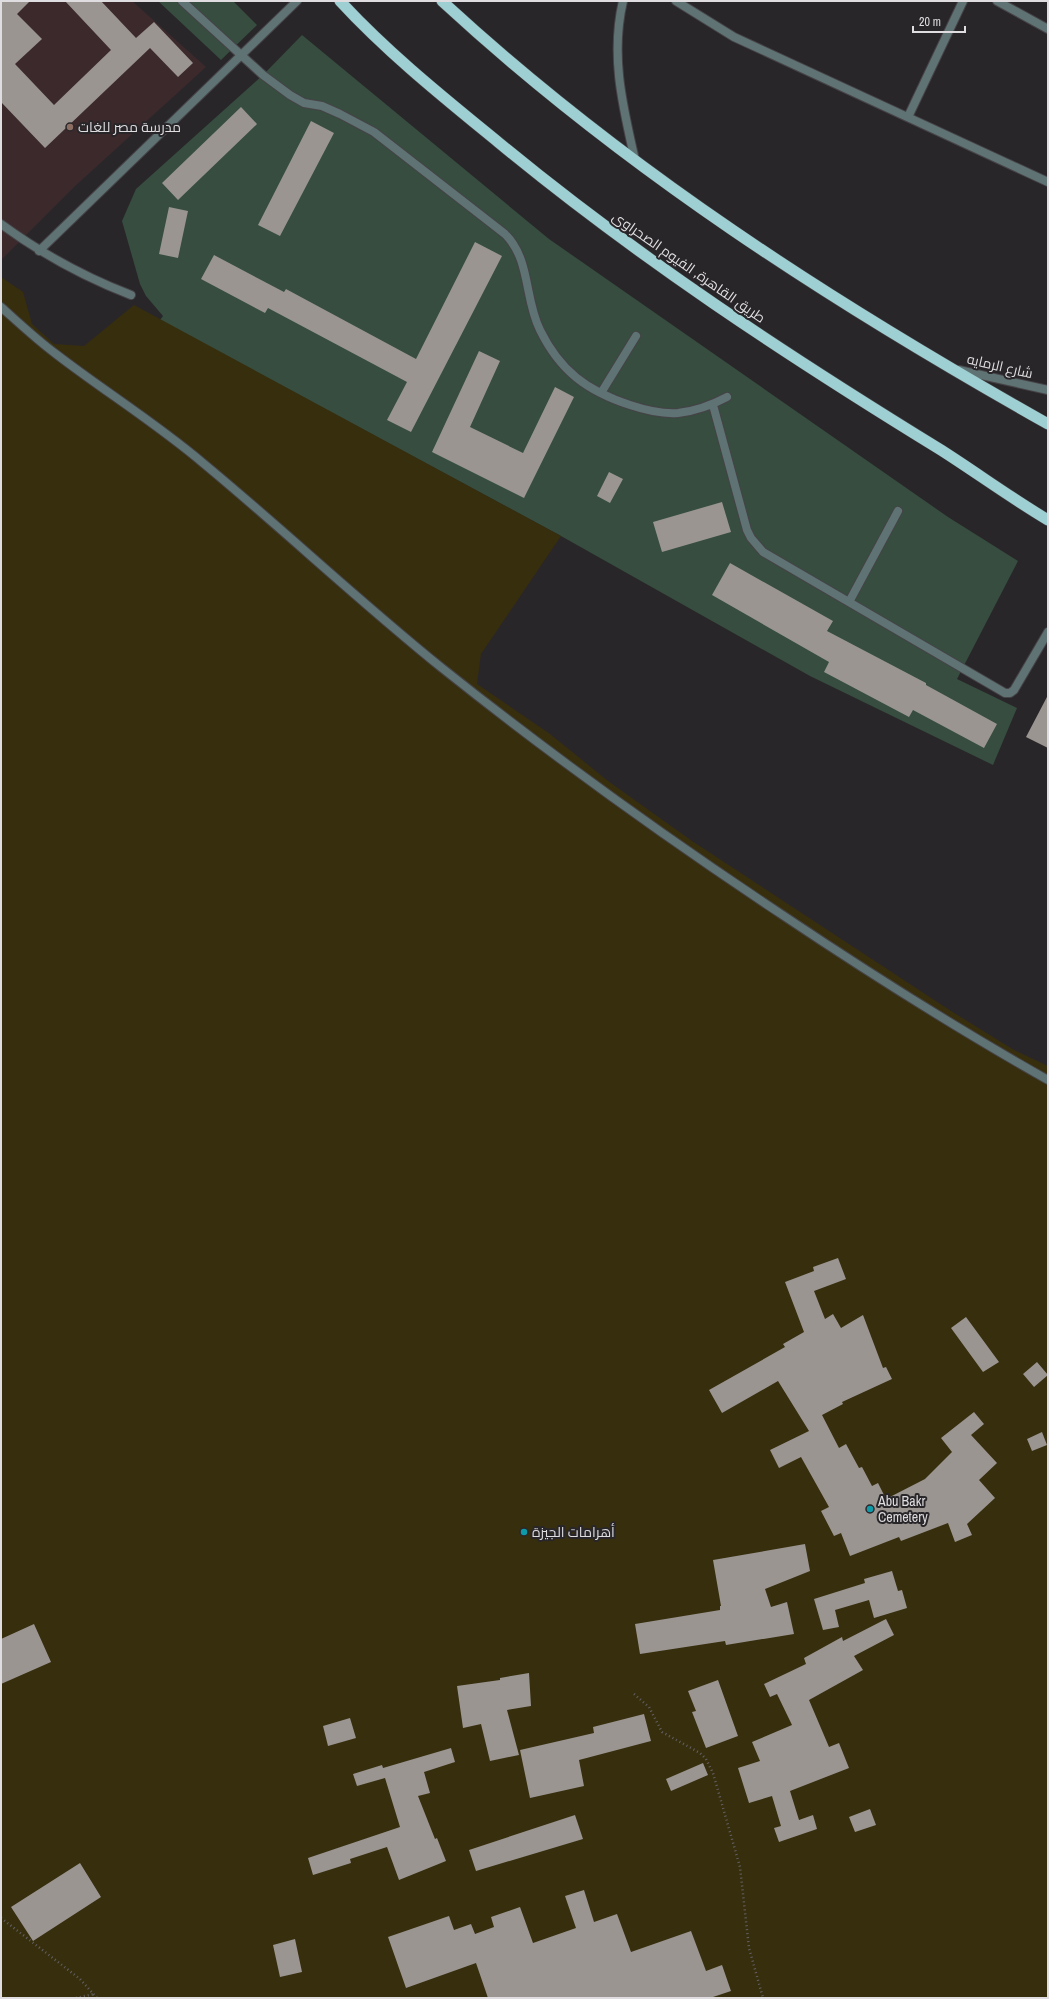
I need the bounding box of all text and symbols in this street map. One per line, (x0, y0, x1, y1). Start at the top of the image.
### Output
scale bar (913, 8, 965, 34)
text: 20 m (919, 14, 941, 30)
place label: مدرسة مصر للغات (78, 118, 181, 136)
marker: مدرسة مصر للغات (65, 122, 75, 132)
street label: طريق القاهرة, الفيوم الصحراوى (608, 207, 769, 328)
street label: شارع الرمايه (965, 350, 1035, 382)
place label: Abu Bakr Cemetery (877, 1492, 928, 1526)
marker: Abu Bakr Cemetery (865, 1504, 875, 1514)
place label: أهرامات الجيزة (532, 1523, 615, 1541)
marker: أهرامات الجيزة (519, 1527, 529, 1537)

